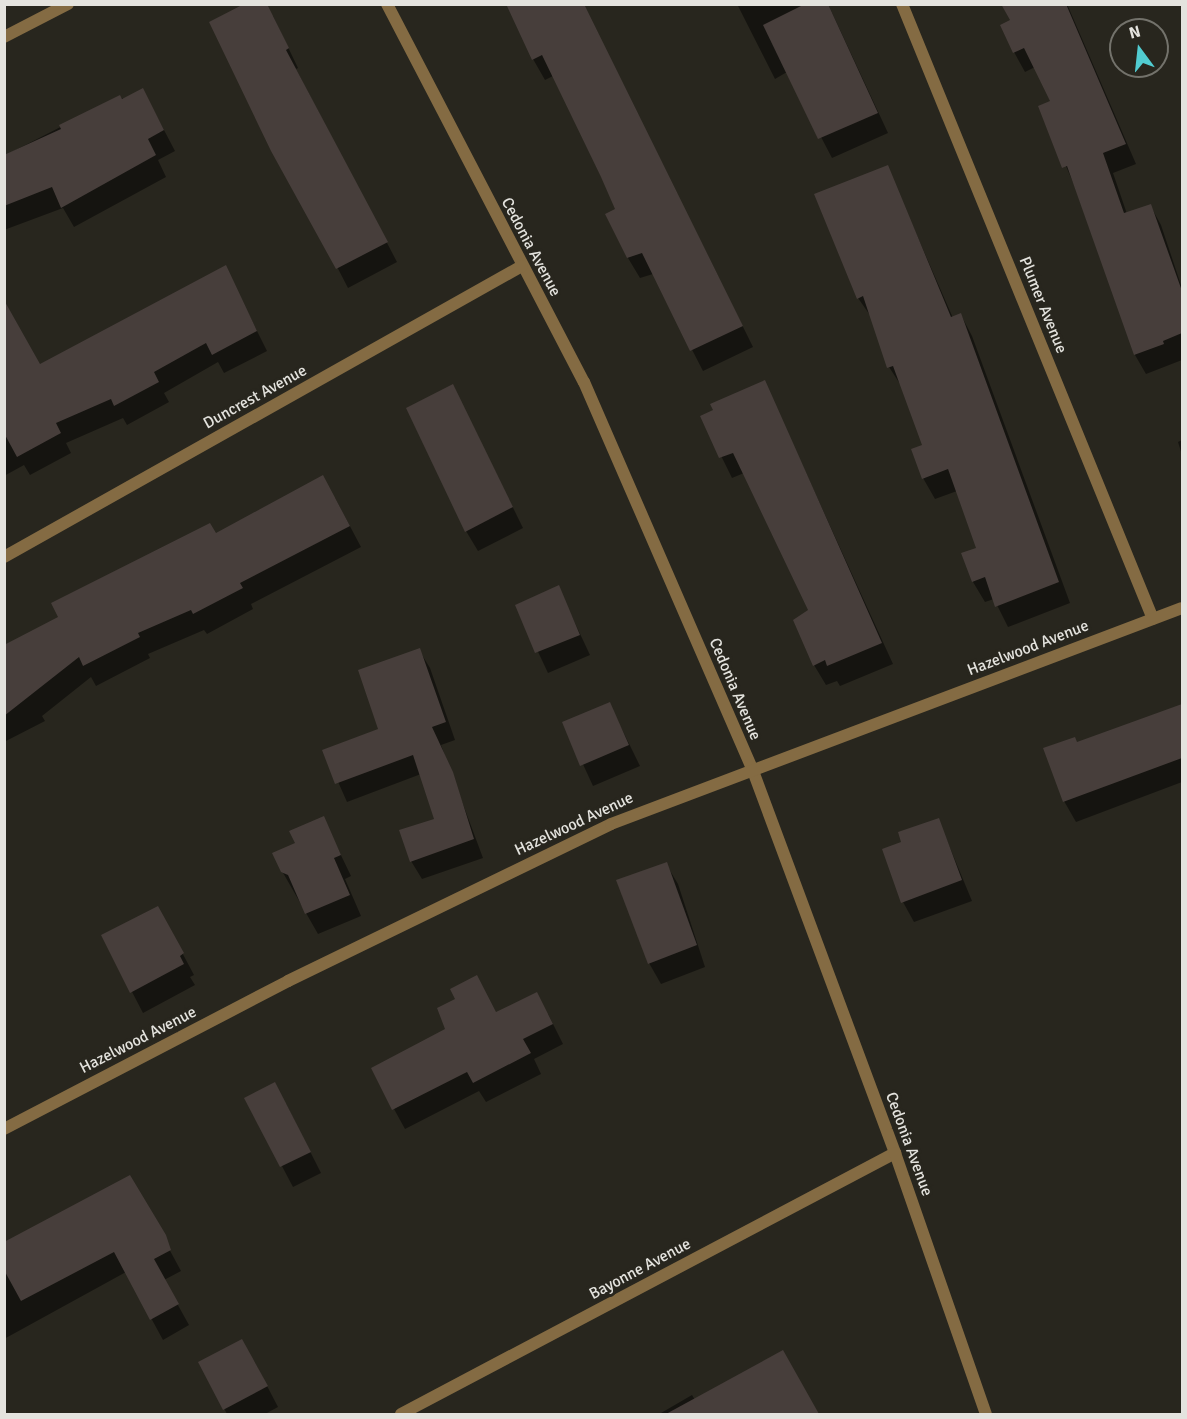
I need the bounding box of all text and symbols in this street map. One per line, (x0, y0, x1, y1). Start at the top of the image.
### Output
north arrow (1109, 18, 1169, 78)
text: N (1127, 21, 1143, 44)
street label: Cedonia Avenue (497, 194, 565, 300)
street label: Plumer Avenue (1015, 254, 1071, 356)
street label: Duncrest Avenue (200, 361, 310, 433)
street label: Hazelwood Avenue (965, 616, 1091, 680)
street label: Cedonia Avenue (705, 635, 765, 743)
street label: Hazelwood Avenue (512, 788, 636, 860)
street label: Hazelwood Avenue (76, 1002, 200, 1078)
street label: Cedonia Avenue (881, 1089, 937, 1199)
street label: Bayonne Avenue (586, 1234, 694, 1304)

